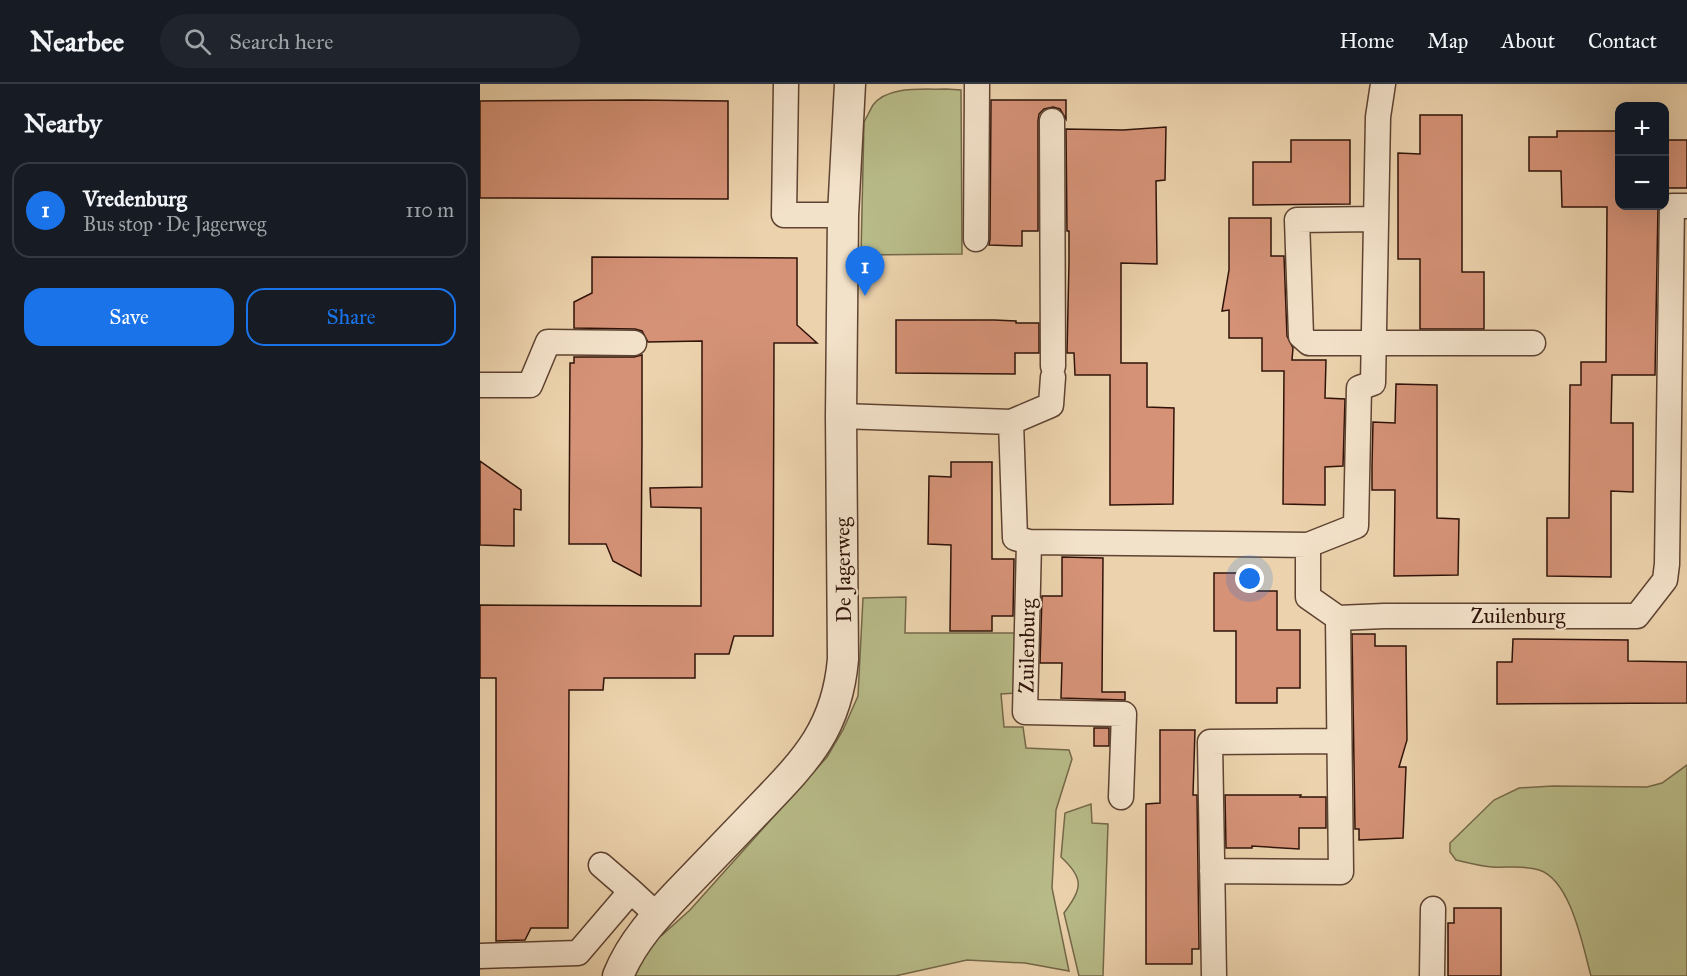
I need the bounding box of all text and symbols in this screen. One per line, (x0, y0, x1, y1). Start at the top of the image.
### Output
search box (160, 14, 580, 68)
text: Nearbee (30, 24, 124, 59)
icon: search (181, 25, 214, 58)
text: Search here (229, 28, 333, 55)
text: Home (1339, 28, 1394, 54)
text: Map (1427, 28, 1468, 54)
text: About (1501, 28, 1555, 54)
text: Contact (1588, 28, 1657, 54)
map controls (1615, 102, 1669, 210)
button: + (1615, 102, 1669, 156)
text: Nearby (24, 107, 102, 139)
button: − (1615, 156, 1669, 210)
text: Vredenburg (83, 185, 187, 212)
text: 1 (42, 198, 49, 222)
text: 110 m (406, 198, 454, 222)
text: Bus stop · De Jagerweg (83, 212, 266, 236)
pin: 1 (846, 246, 884, 296)
button: Save (24, 288, 234, 346)
button: Share (246, 288, 456, 346)
street label: De Jagerweg (829, 517, 857, 623)
your location (1235, 564, 1264, 593)
street label: Zuilenburg (1013, 598, 1041, 694)
street label: Zuilenburg (1471, 603, 1566, 629)

